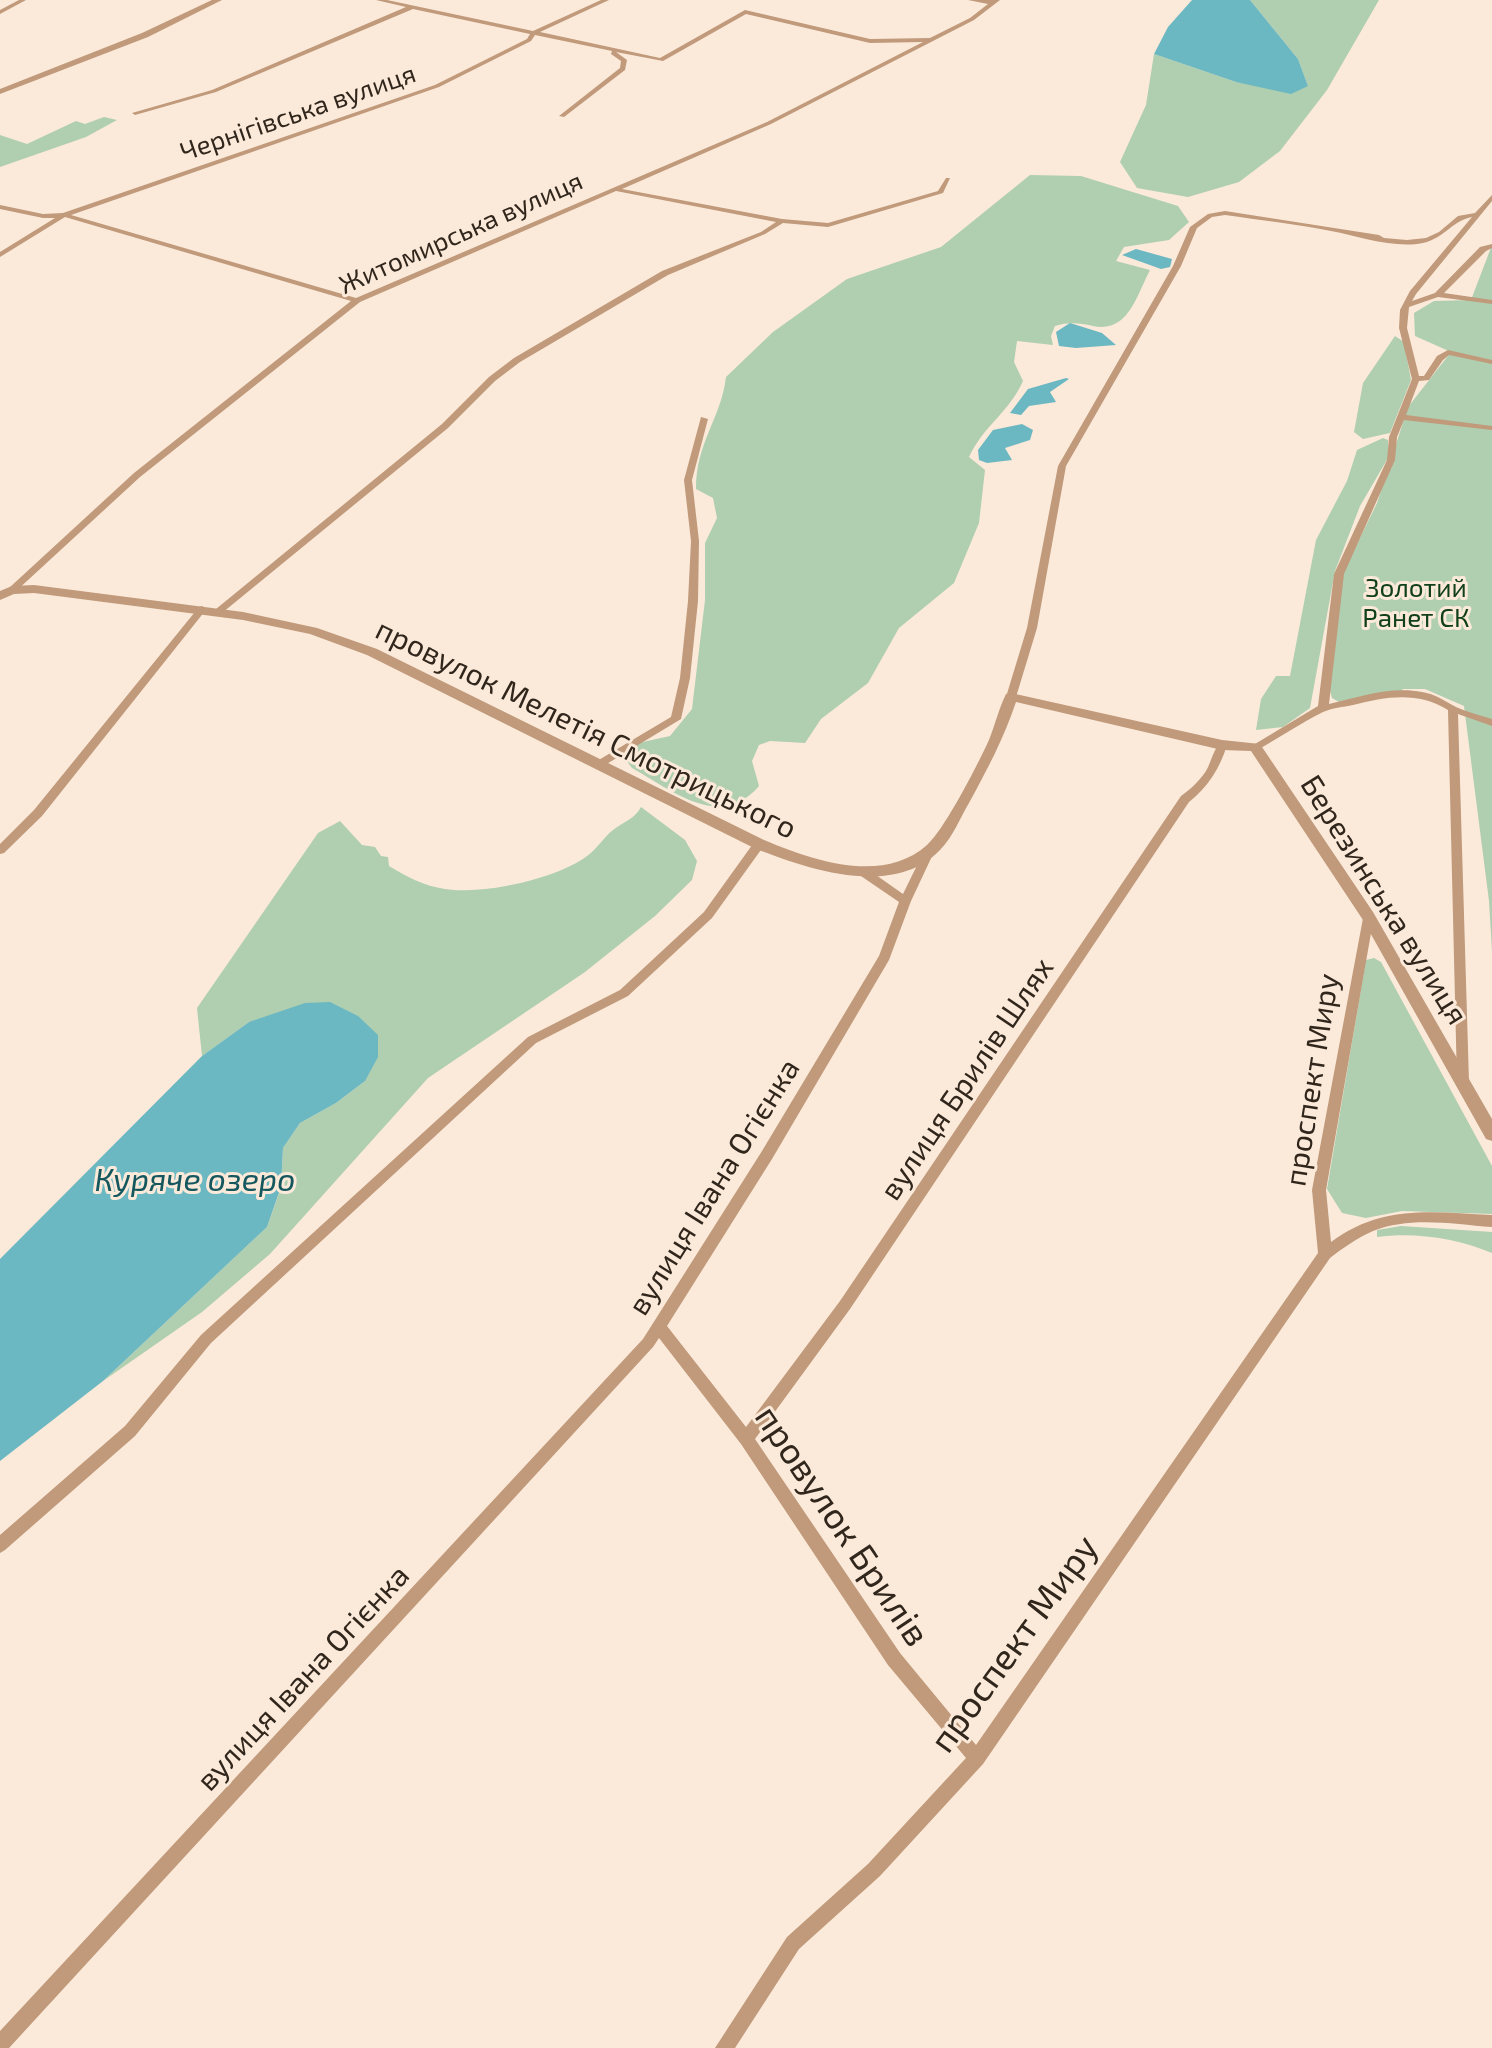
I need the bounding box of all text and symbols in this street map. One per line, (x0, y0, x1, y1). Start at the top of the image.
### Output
street label: Чернігівська вулиця (176, 58, 420, 168)
street label: Житомирська вулиця (335, 165, 587, 301)
park label: Золотий Ранет СК (1362, 572, 1470, 634)
street label: провулок Мелетія Смотрицького (370, 611, 802, 847)
street label: Березинська вулиця (1293, 769, 1475, 1031)
street label: вулиця Брилів Шлях (873, 951, 1061, 1207)
street label: проспект Миру (1277, 971, 1347, 1189)
street label: вулиця Івана Огієнка (621, 1052, 807, 1322)
water label: Куряче озеро (95, 1161, 295, 1199)
street label: провулок Брилів (746, 1397, 938, 1655)
street label: проспект Миру (921, 1527, 1107, 1761)
street label: вулиця Івана Огієнка (189, 1558, 417, 1798)

